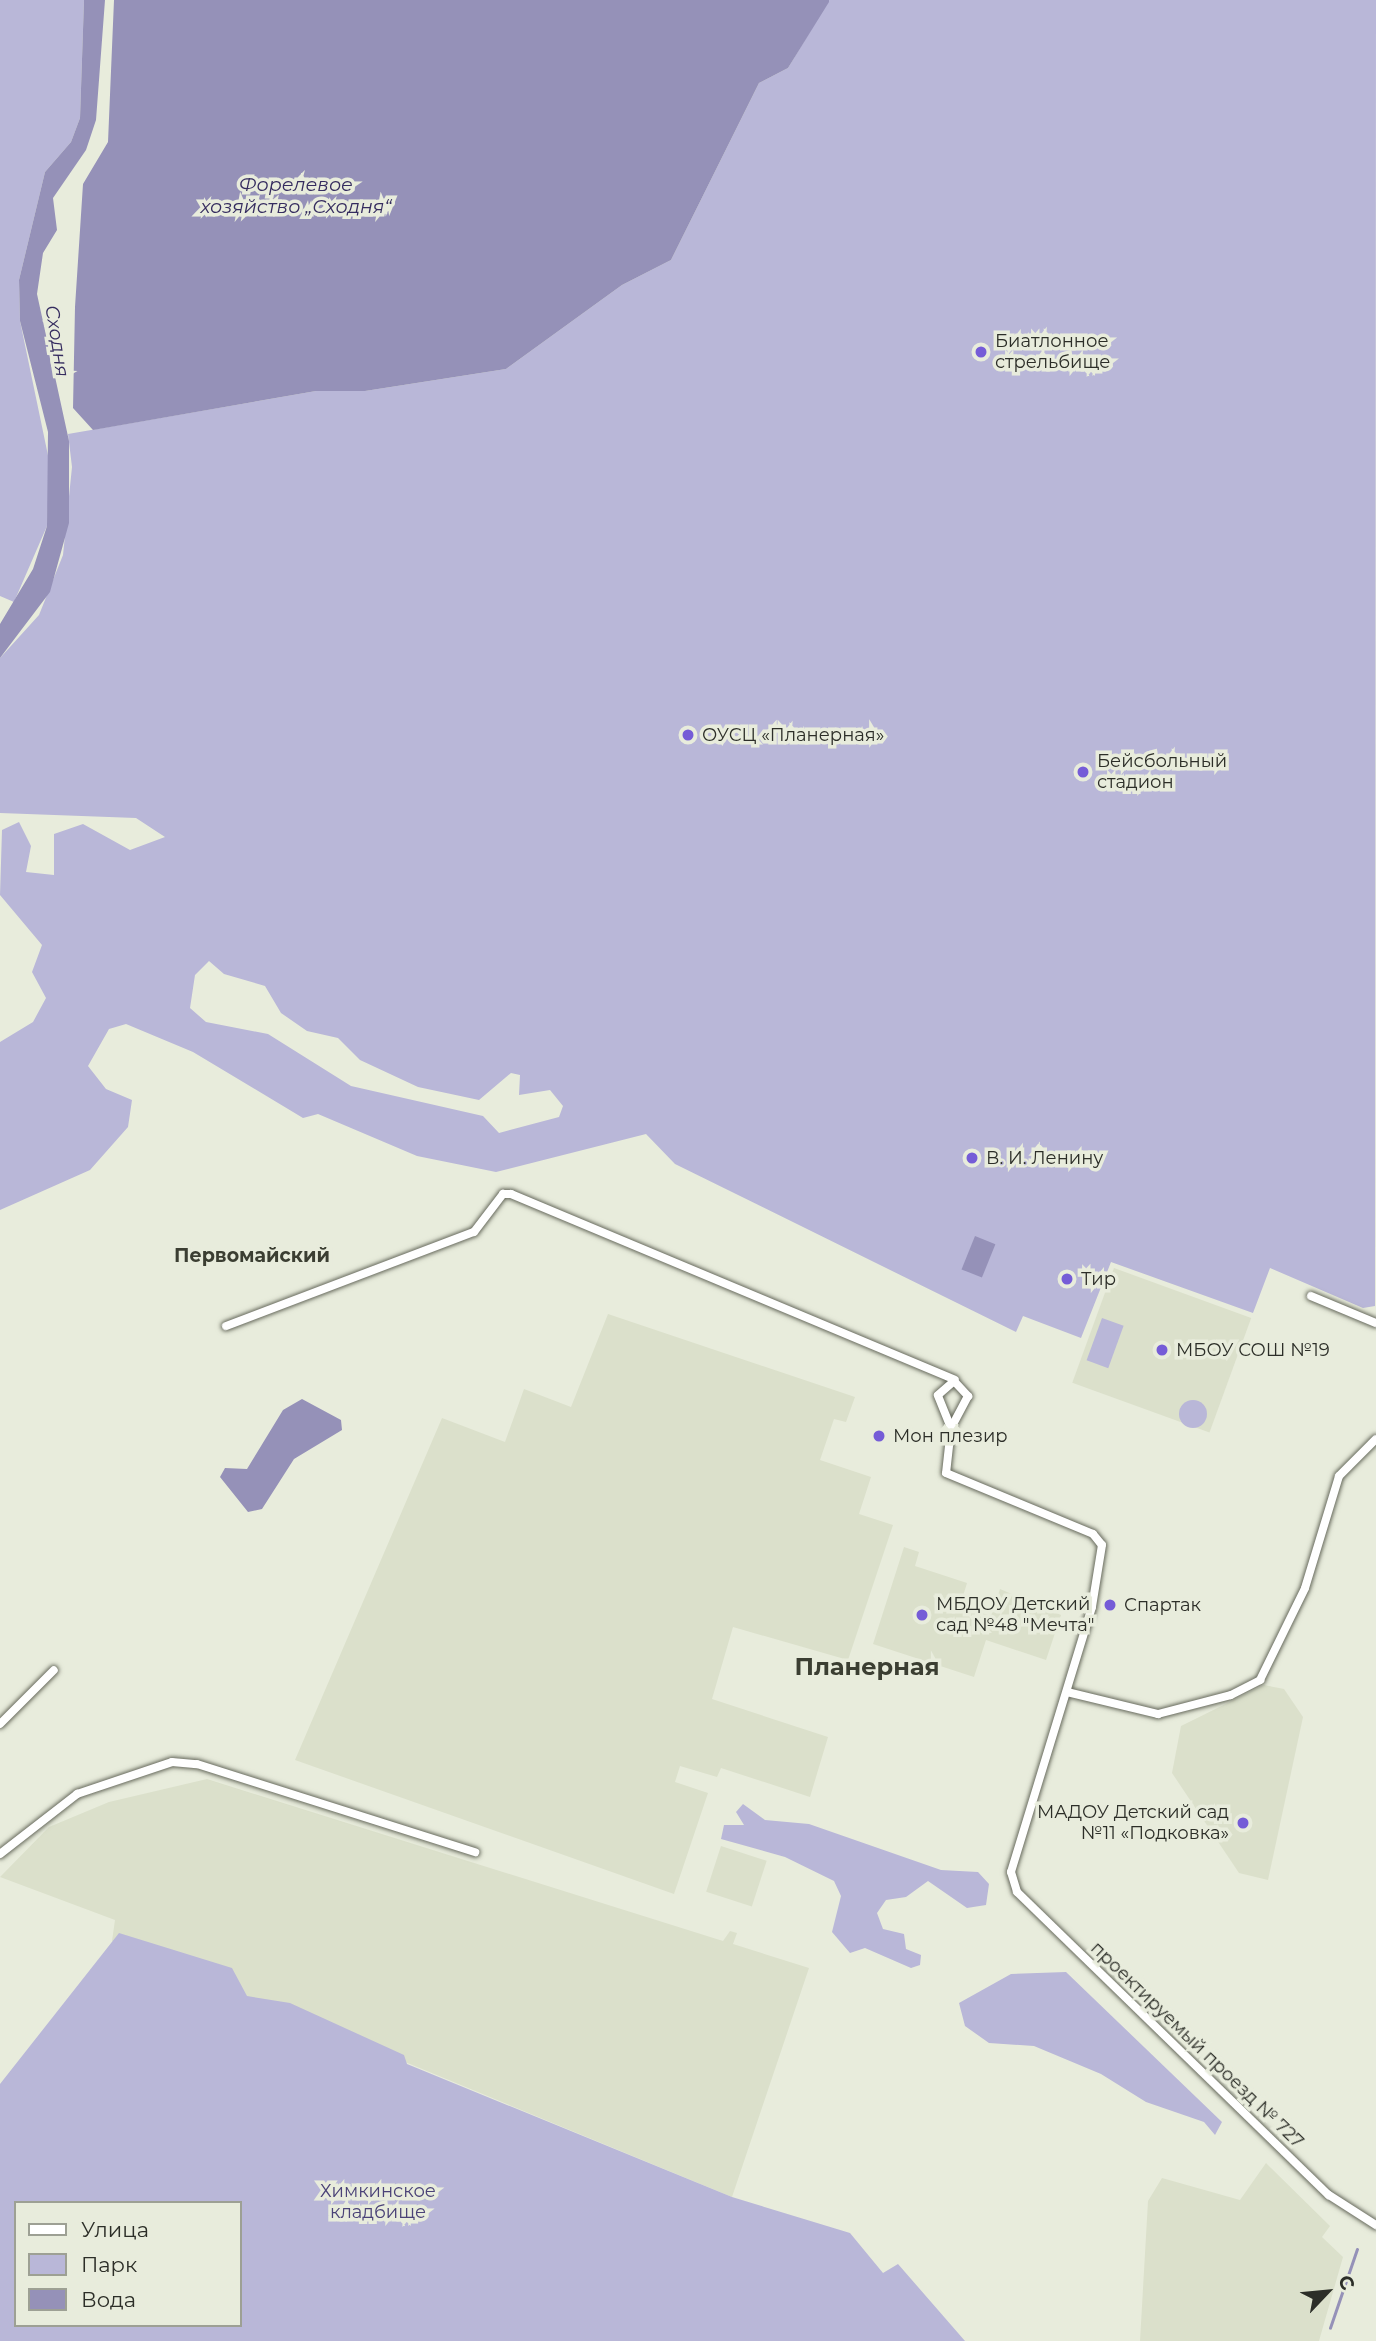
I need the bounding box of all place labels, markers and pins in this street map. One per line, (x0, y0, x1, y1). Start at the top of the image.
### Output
place label: Биатлонное стрельбище (995, 331, 1110, 374)
marker: Биатлонное стрельбище (973, 344, 989, 360)
place label: ОУСЦ «Планерная» (702, 724, 884, 746)
marker: ОУСЦ «Планерная» (680, 727, 696, 743)
place label: Бейсбольный стадион (1097, 751, 1227, 794)
marker: Бейсбольный стадион (1075, 764, 1091, 780)
place label: В. И. Ленину (986, 1147, 1103, 1169)
marker: В. И. Ленину (964, 1150, 980, 1166)
place label: Тир (1081, 1268, 1116, 1290)
marker: Тир (1059, 1271, 1075, 1287)
place label: МБОУ СОШ №19 (1176, 1339, 1330, 1361)
marker: МБОУ СОШ №19 (1154, 1342, 1170, 1358)
place label: Мон плезир (893, 1425, 1008, 1447)
marker: Мон плезир (871, 1428, 887, 1444)
place label: МБДОУ Детский сад №48 "Мечта" (936, 1594, 1094, 1636)
place label: Спартак (1124, 1594, 1201, 1616)
marker: Спартак (1102, 1597, 1118, 1613)
marker: МБДОУ Детский сад №48 "Мечта" (914, 1607, 930, 1623)
place label: МАДОУ Детский сад №11 «Подковка» (1037, 1802, 1229, 1844)
marker: МАДОУ Детский сад №11 «Подковка» (1235, 1815, 1251, 1831)

